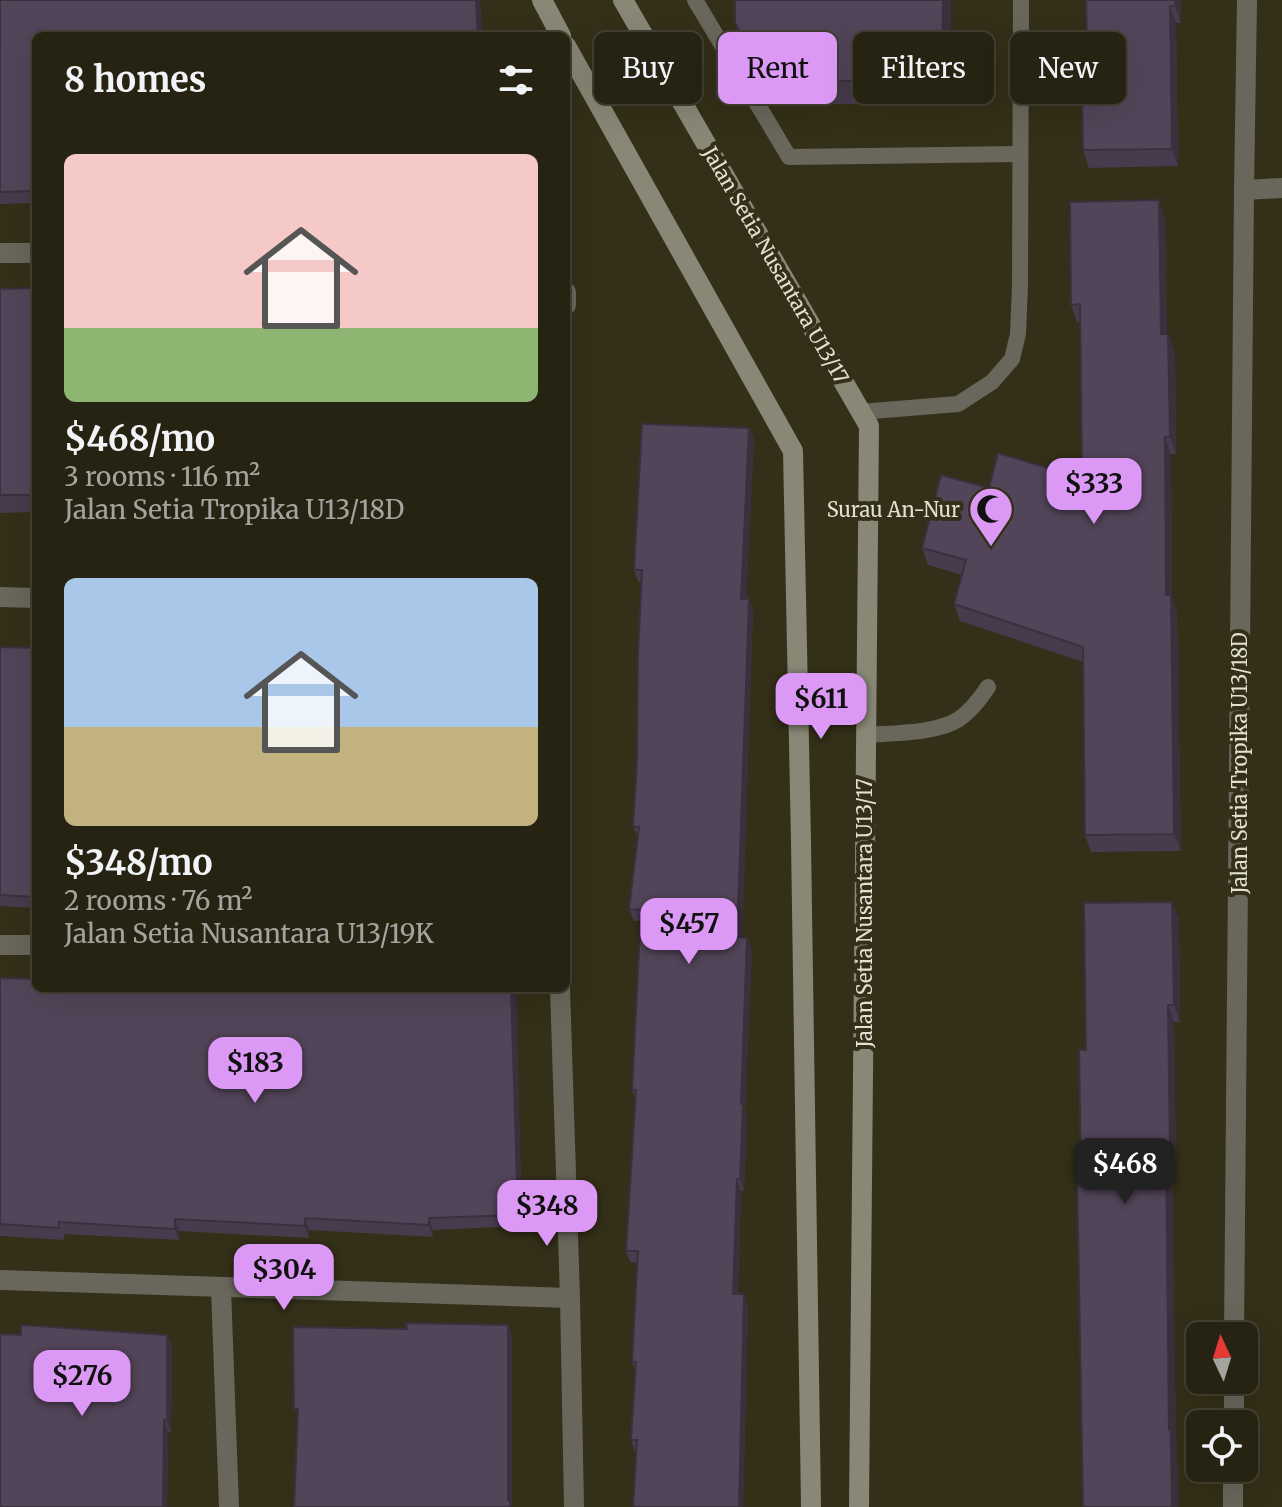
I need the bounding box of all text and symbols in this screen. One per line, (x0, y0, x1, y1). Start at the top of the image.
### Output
chip: Buy (594, 32, 702, 104)
chip: Rent (718, 32, 837, 104)
chip: Filters (853, 32, 994, 104)
chip: New (1010, 32, 1126, 104)
icon: filters (494, 58, 538, 102)
text: 8 homes (64, 59, 206, 101)
street label: Jalan Setia Nusantara U13/17 (697, 141, 854, 388)
icon: home (229, 206, 373, 350)
text: $468/mo (64, 418, 215, 460)
pin: $333 (1047, 458, 1141, 526)
text: 3 rooms · 116 m² (64, 460, 260, 493)
text: $333 (1065, 467, 1123, 500)
mosque icon: Surau An-Nur (967, 485, 1015, 548)
text: Jalan Setia Tropika U13/18D (64, 493, 404, 526)
place label: Surau An-Nur (827, 497, 960, 522)
icon: home (229, 630, 373, 774)
street label: Jalan Setia Tropika U13/18D (1227, 632, 1252, 895)
pin: $611 (774, 673, 868, 741)
text: $611 (794, 682, 848, 715)
street label: Jalan Setia Nusantara U13/17 (852, 778, 877, 1049)
text: $348/mo (64, 842, 213, 884)
text: 2 rooms · 76 m² (64, 884, 252, 917)
pin: $457 (642, 898, 736, 966)
text: $457 (658, 907, 720, 940)
text: Jalan Setia Nusantara U13/19K (64, 917, 434, 950)
pin: $183 (208, 1037, 302, 1105)
text: $183 (226, 1046, 284, 1079)
pin: $468 (1078, 1138, 1172, 1206)
text: $468 (1092, 1147, 1158, 1180)
pin: $348 (500, 1180, 594, 1248)
text: $348 (515, 1189, 579, 1222)
pin: $304 (237, 1244, 331, 1312)
text: $304 (252, 1253, 316, 1286)
north arrow (1186, 1322, 1258, 1394)
map controls (1186, 1322, 1258, 1482)
pin: $276 (35, 1350, 129, 1418)
text: $276 (52, 1359, 113, 1392)
button: locate (1186, 1410, 1258, 1482)

